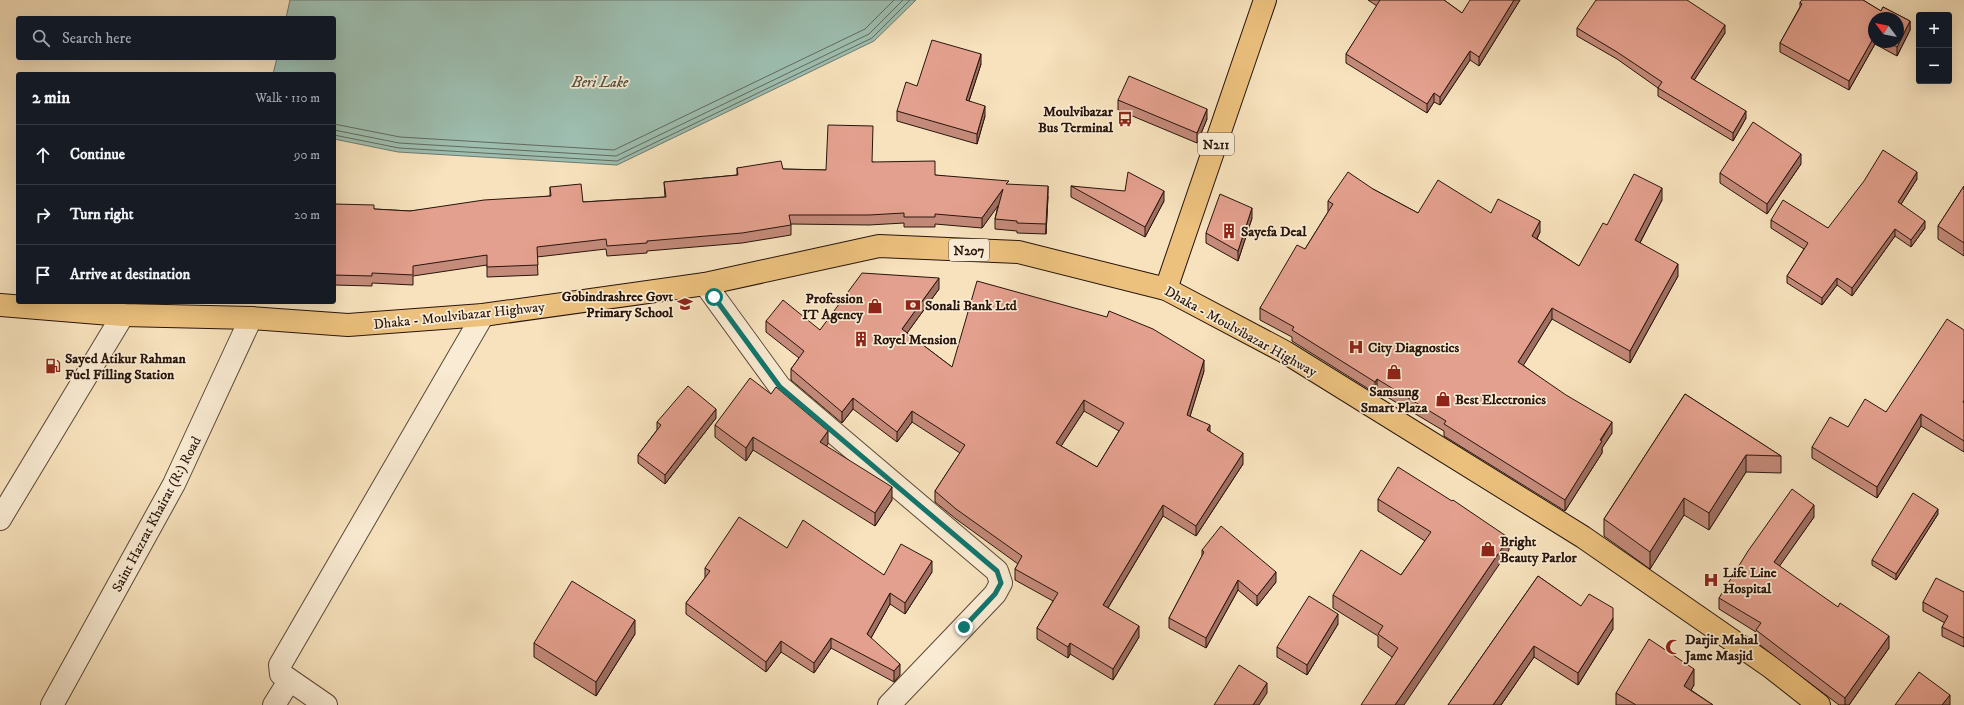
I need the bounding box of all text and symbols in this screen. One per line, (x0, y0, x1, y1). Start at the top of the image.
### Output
north arrow (1868, 12, 1904, 48)
map controls (1916, 12, 1952, 84)
button: + (1916, 12, 1952, 48)
search box (16, 16, 336, 60)
icon: search (30, 27, 52, 49)
text: Search here (62, 29, 131, 48)
button: − (1916, 48, 1952, 84)
water label: Beri Lake (571, 73, 629, 92)
text: 2 min (32, 87, 70, 109)
text: Walk · 110 m (255, 90, 320, 106)
place label: Moulvibazar Bus Terminal (1038, 103, 1114, 137)
bus stop icon: Moulvibazar Bus Terminal (1116, 110, 1134, 128)
road number: N211 (1198, 133, 1234, 155)
icon: ahead (32, 144, 54, 166)
text: Continue (70, 145, 125, 164)
text: 90 m (294, 147, 320, 163)
icon: right (32, 204, 54, 226)
text: Turn right (70, 205, 133, 224)
text: 20 m (294, 207, 320, 223)
building icon: Sayefa Deal (1220, 222, 1238, 240)
place label: Sayefa Deal (1241, 223, 1307, 241)
road number: N207 (949, 239, 989, 261)
icon: arrive (32, 264, 54, 286)
text: Arrive at destination (70, 265, 190, 284)
street label: Dhaka - Moulvibazar Highway (1161, 282, 1320, 382)
place label: Gobindrashree Govt Primary School (562, 288, 674, 322)
route start (705, 288, 723, 306)
place label: Profession IT Agency (802, 290, 864, 324)
school or university icon: Gobindrashree Govt Primary School (676, 295, 694, 313)
bank icon: Sonali Bank Ltd (904, 296, 922, 314)
shop icon: Profession IT Agency (866, 297, 884, 315)
place label: Sonali Bank Ltd (925, 297, 1018, 315)
street label: Dhaka - Moulvibazar Highway (373, 298, 546, 334)
building icon: Royel Mension (852, 330, 870, 348)
place label: Royel Mension (873, 331, 958, 349)
hospital icon: City Diagnostics (1347, 338, 1365, 356)
place label: City Diagnostics (1368, 339, 1460, 357)
place label: Sayed Atikur Rahman Fuel Filling Station (65, 350, 187, 384)
fuel station icon: Sayed Atikur Rahman Fuel Filling Station (44, 357, 62, 375)
shop icon: Samsung Smart Plaza (1385, 363, 1403, 381)
place label: Samsung Smart Plaza (1361, 383, 1428, 417)
shop icon: Best Electronics (1434, 390, 1452, 408)
place label: Best Electronics (1455, 391, 1546, 409)
street label: Saint Hazrat Khairat (R:) Road (108, 434, 206, 595)
place label: Bright Beauty Parlor (1500, 533, 1578, 567)
shop icon: Bright Beauty Parlor (1479, 540, 1497, 558)
place label: Life Line Hospital (1723, 564, 1777, 598)
hospital icon: Life Line Hospital (1702, 571, 1720, 589)
route end (955, 618, 973, 636)
place label: Darjir Mahal Jame Masjid (1683, 631, 1759, 665)
mosque icon: Darjir Mahal Jame Masjid (1664, 638, 1682, 656)

